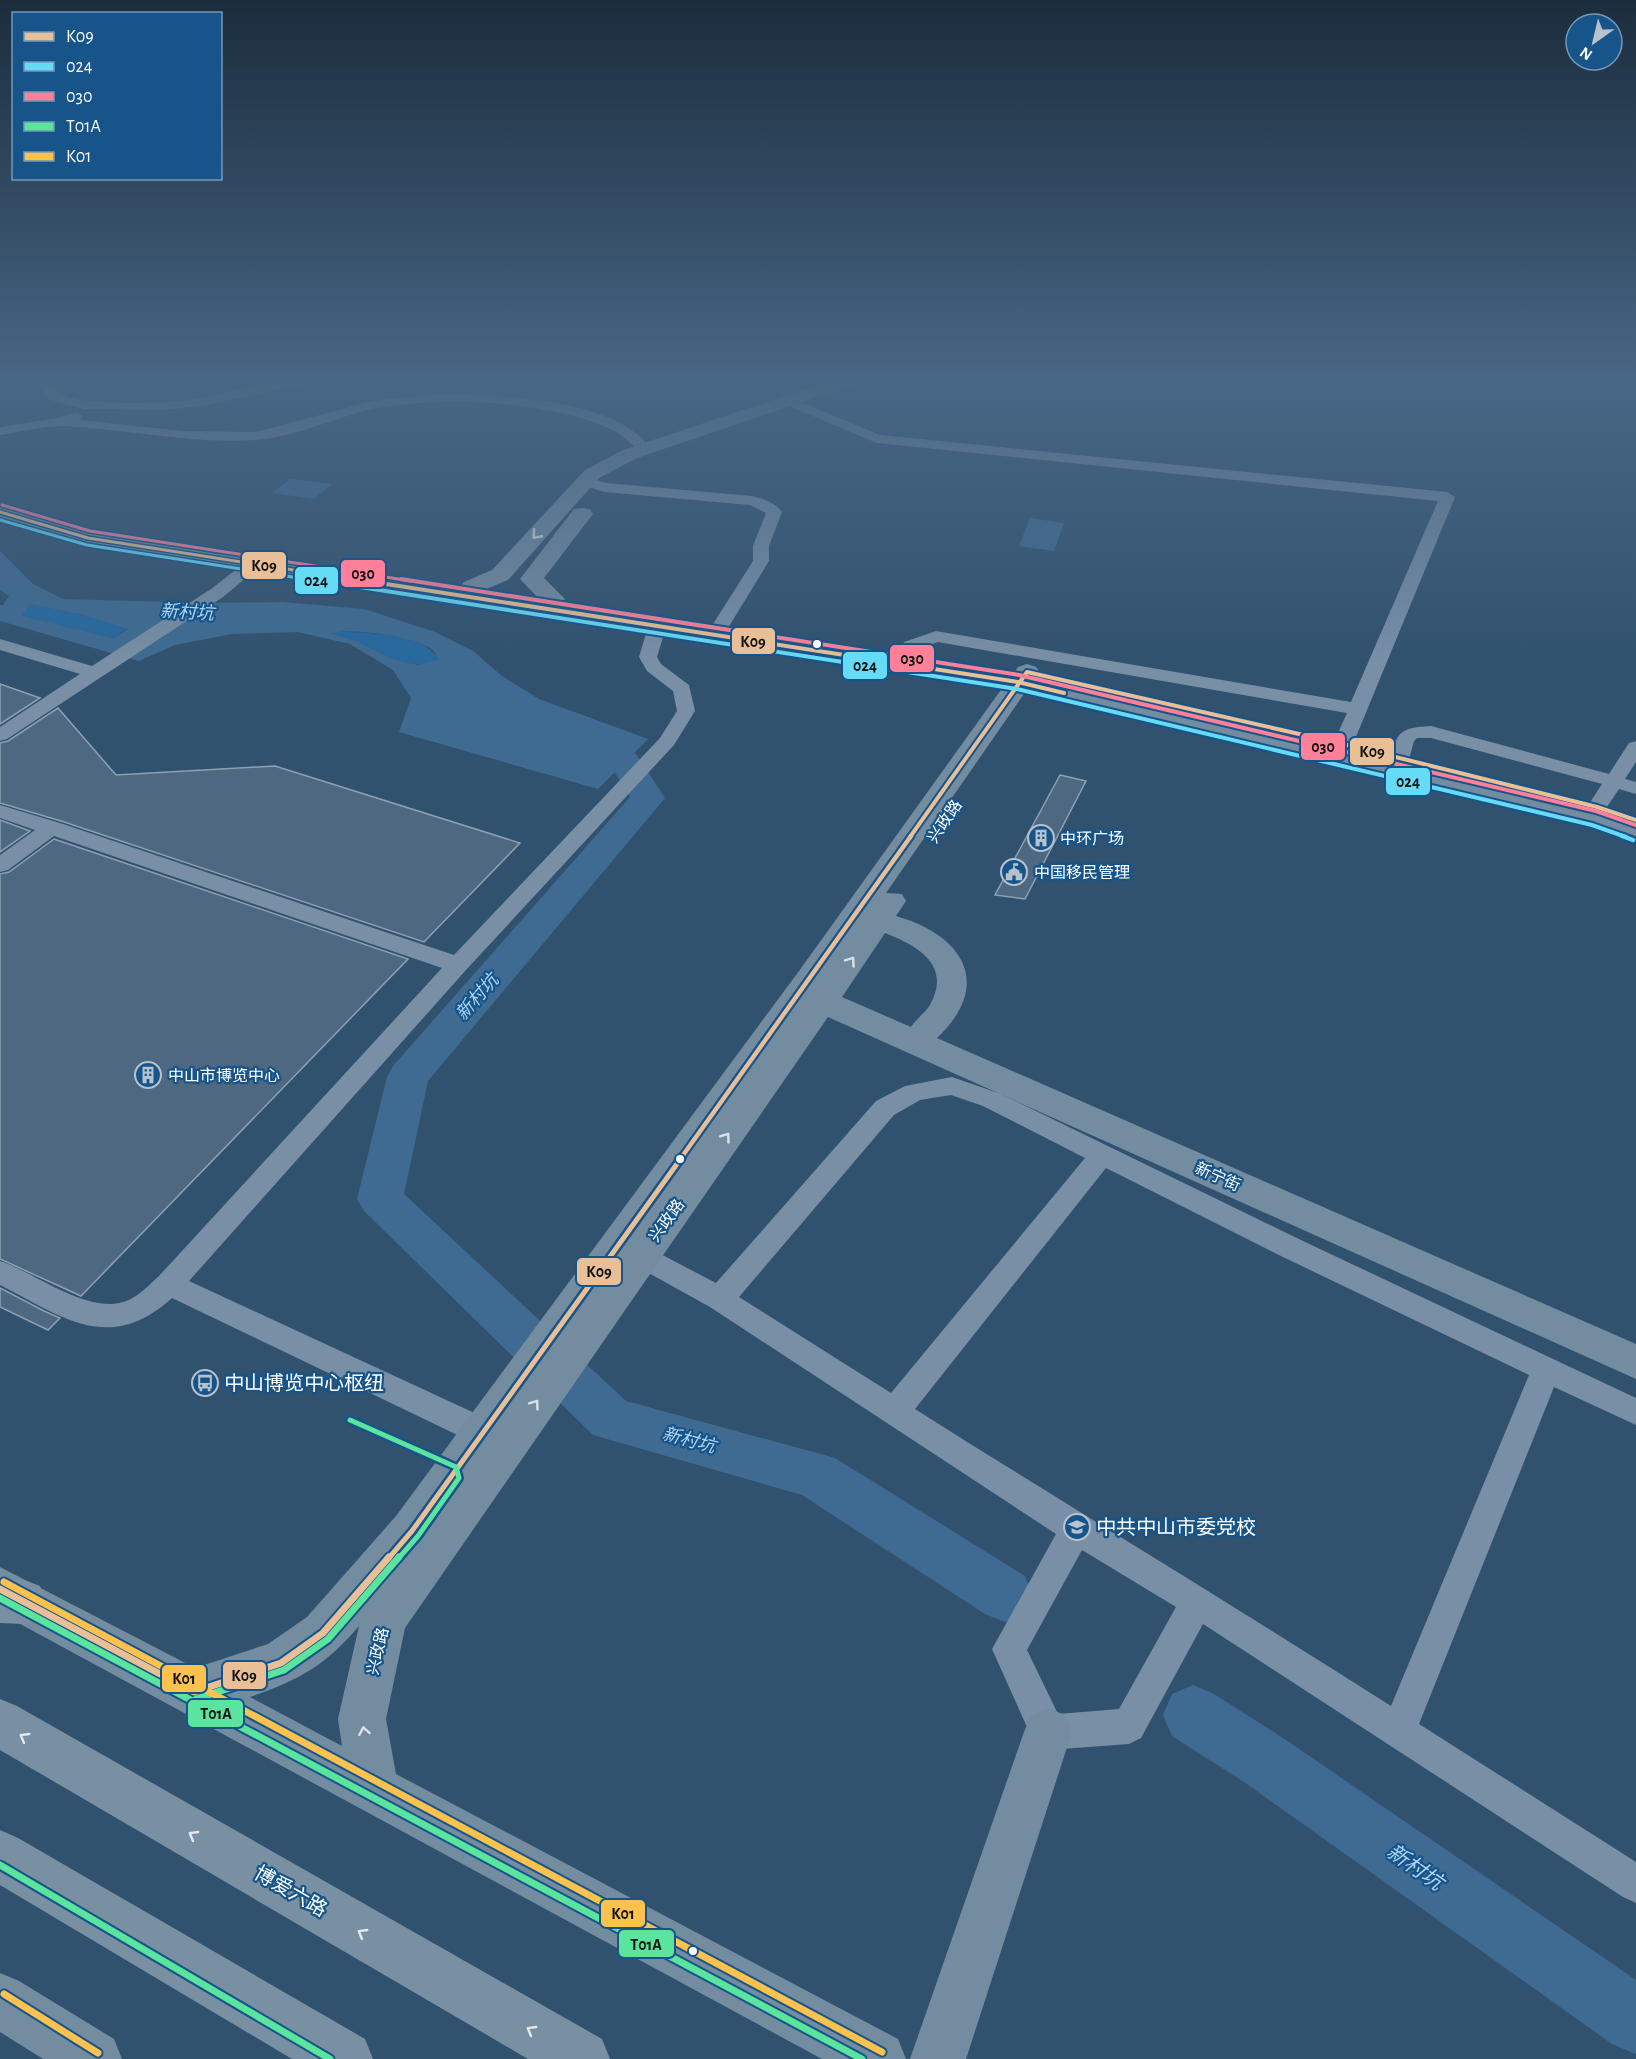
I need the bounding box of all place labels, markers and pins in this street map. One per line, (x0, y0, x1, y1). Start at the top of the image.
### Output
unlabelled marker (811, 638, 823, 650)
building icon: 中环广场 (1026, 823, 1056, 853)
place label: 中环广场 (1060, 830, 1124, 847)
public building icon: 中国移民管理 (999, 857, 1029, 887)
place label: 中国移民管理 (1034, 864, 1130, 881)
building icon: 中山市博览中心 (133, 1060, 163, 1090)
place label: 中山市博览中心 (168, 1067, 280, 1084)
unlabelled marker (674, 1153, 686, 1165)
bus stop icon: 中山博览中心枢纽 (190, 1368, 220, 1398)
place label: 中山博览中心枢纽 (224, 1372, 384, 1394)
school or university icon: 中共中山市委党校 (1062, 1512, 1092, 1542)
place label: 中共中山市委党校 (1096, 1517, 1256, 1538)
unlabelled marker (687, 1945, 699, 1957)

